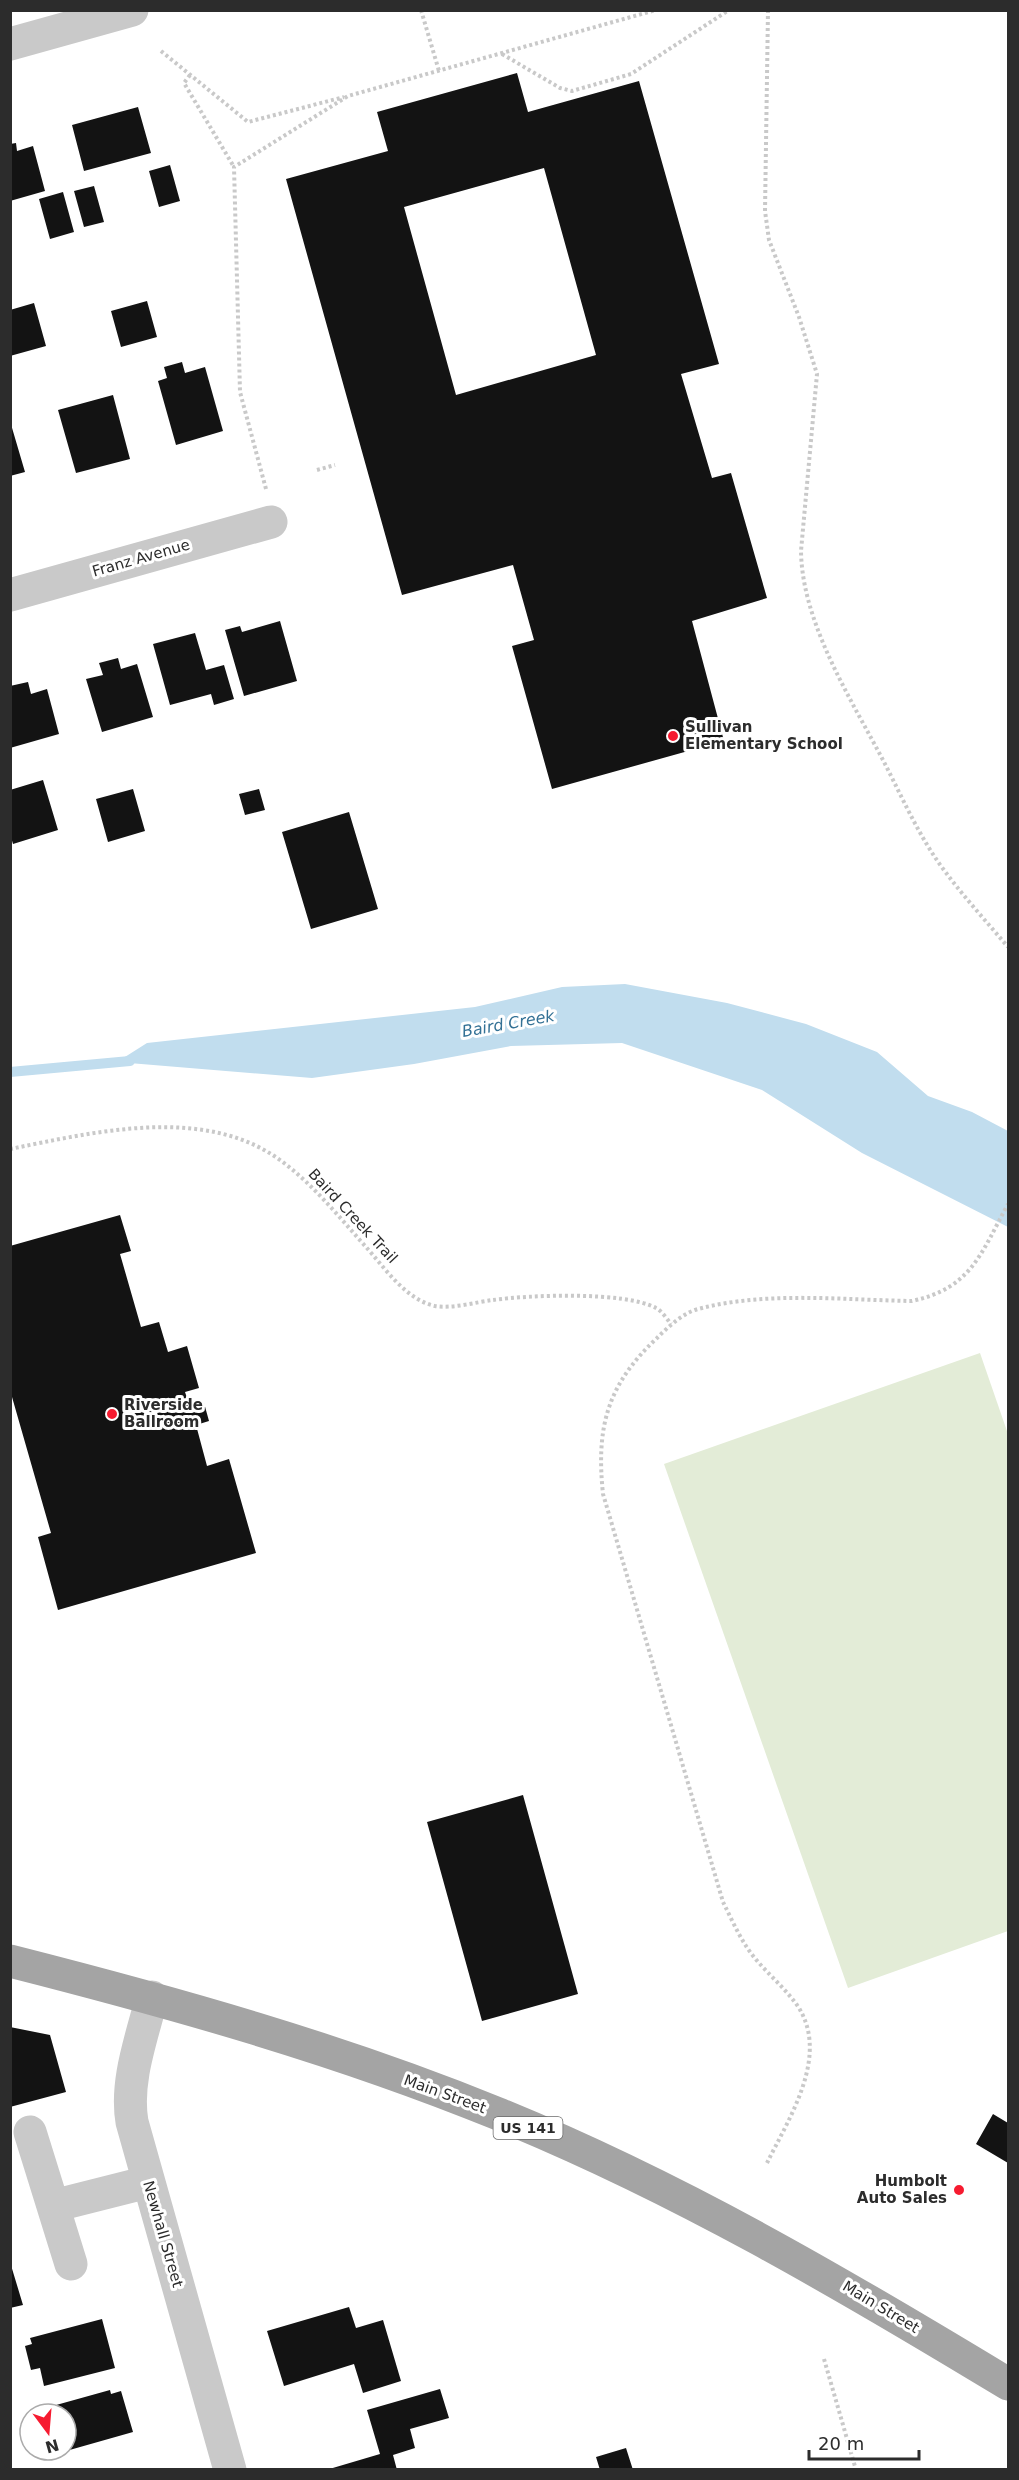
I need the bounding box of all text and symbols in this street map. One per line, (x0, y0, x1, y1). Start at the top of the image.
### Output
street label: Franz Avenue (90, 535, 192, 581)
place label: Sullivan Elementary School (685, 718, 843, 753)
marker: Sullivan Elementary School (666, 729, 680, 743)
water label: Baird Creek (460, 1006, 557, 1041)
street label: Baird Creek Trail (305, 1165, 401, 1267)
place label: Riverside Ballroom (124, 1396, 203, 1431)
marker: Riverside Ballroom (105, 1407, 119, 1421)
street label: Main Street (401, 2071, 489, 2117)
road number: US 141 (494, 2117, 562, 2139)
place label: Humbolt Auto Sales (857, 2172, 947, 2207)
street label: Newhall Street (139, 2179, 187, 2290)
marker: Humbolt Auto Sales (952, 2183, 966, 2197)
street label: Main Street (839, 2277, 923, 2337)
north arrow (18, 2402, 78, 2462)
scale bar (809, 2423, 918, 2461)
text: 20 m (818, 2433, 864, 2454)
text: N (43, 2435, 61, 2457)

